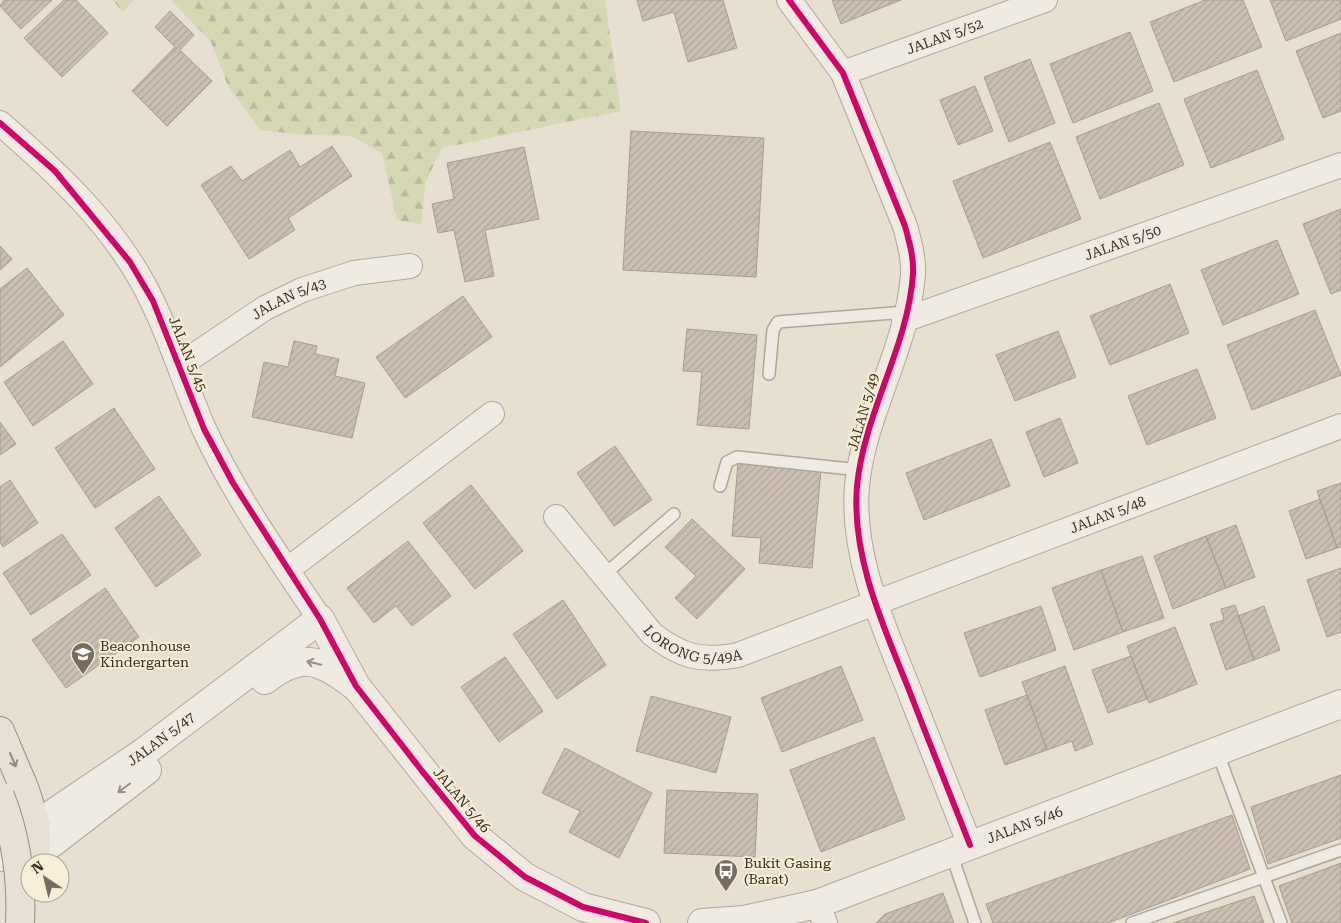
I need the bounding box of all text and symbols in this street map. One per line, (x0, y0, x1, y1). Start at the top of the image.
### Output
street label: JALAN 5/52 (904, 15, 985, 57)
street label: JALAN 5/50 (1082, 221, 1163, 263)
street label: JALAN 5/43 (249, 275, 328, 323)
street label: JALAN 5/45 (166, 314, 210, 394)
street label: JALAN 5/49 (844, 371, 882, 453)
street label: JALAN 5/48 (1067, 493, 1148, 536)
street label: LORONG 5/49A (640, 622, 744, 666)
place label: Beaconhouse Kindergarten (100, 638, 191, 670)
school or university icon: Beaconhouse Kindergarten (70, 641, 96, 675)
one-way arrow (306, 658, 322, 667)
street label: JALAN 5/47 (124, 708, 198, 769)
one-way arrow (8, 752, 18, 767)
street label: JALAN 5/46 (430, 764, 494, 836)
one-way arrow (117, 783, 131, 793)
street label: JALAN 5/46 (984, 803, 1065, 847)
north arrow (20, 853, 70, 903)
place label: Bukit Gasing (Barat) (744, 855, 831, 887)
text: N (29, 858, 47, 877)
bus stop icon: Bukit Gasing (Barat) (713, 858, 739, 892)

